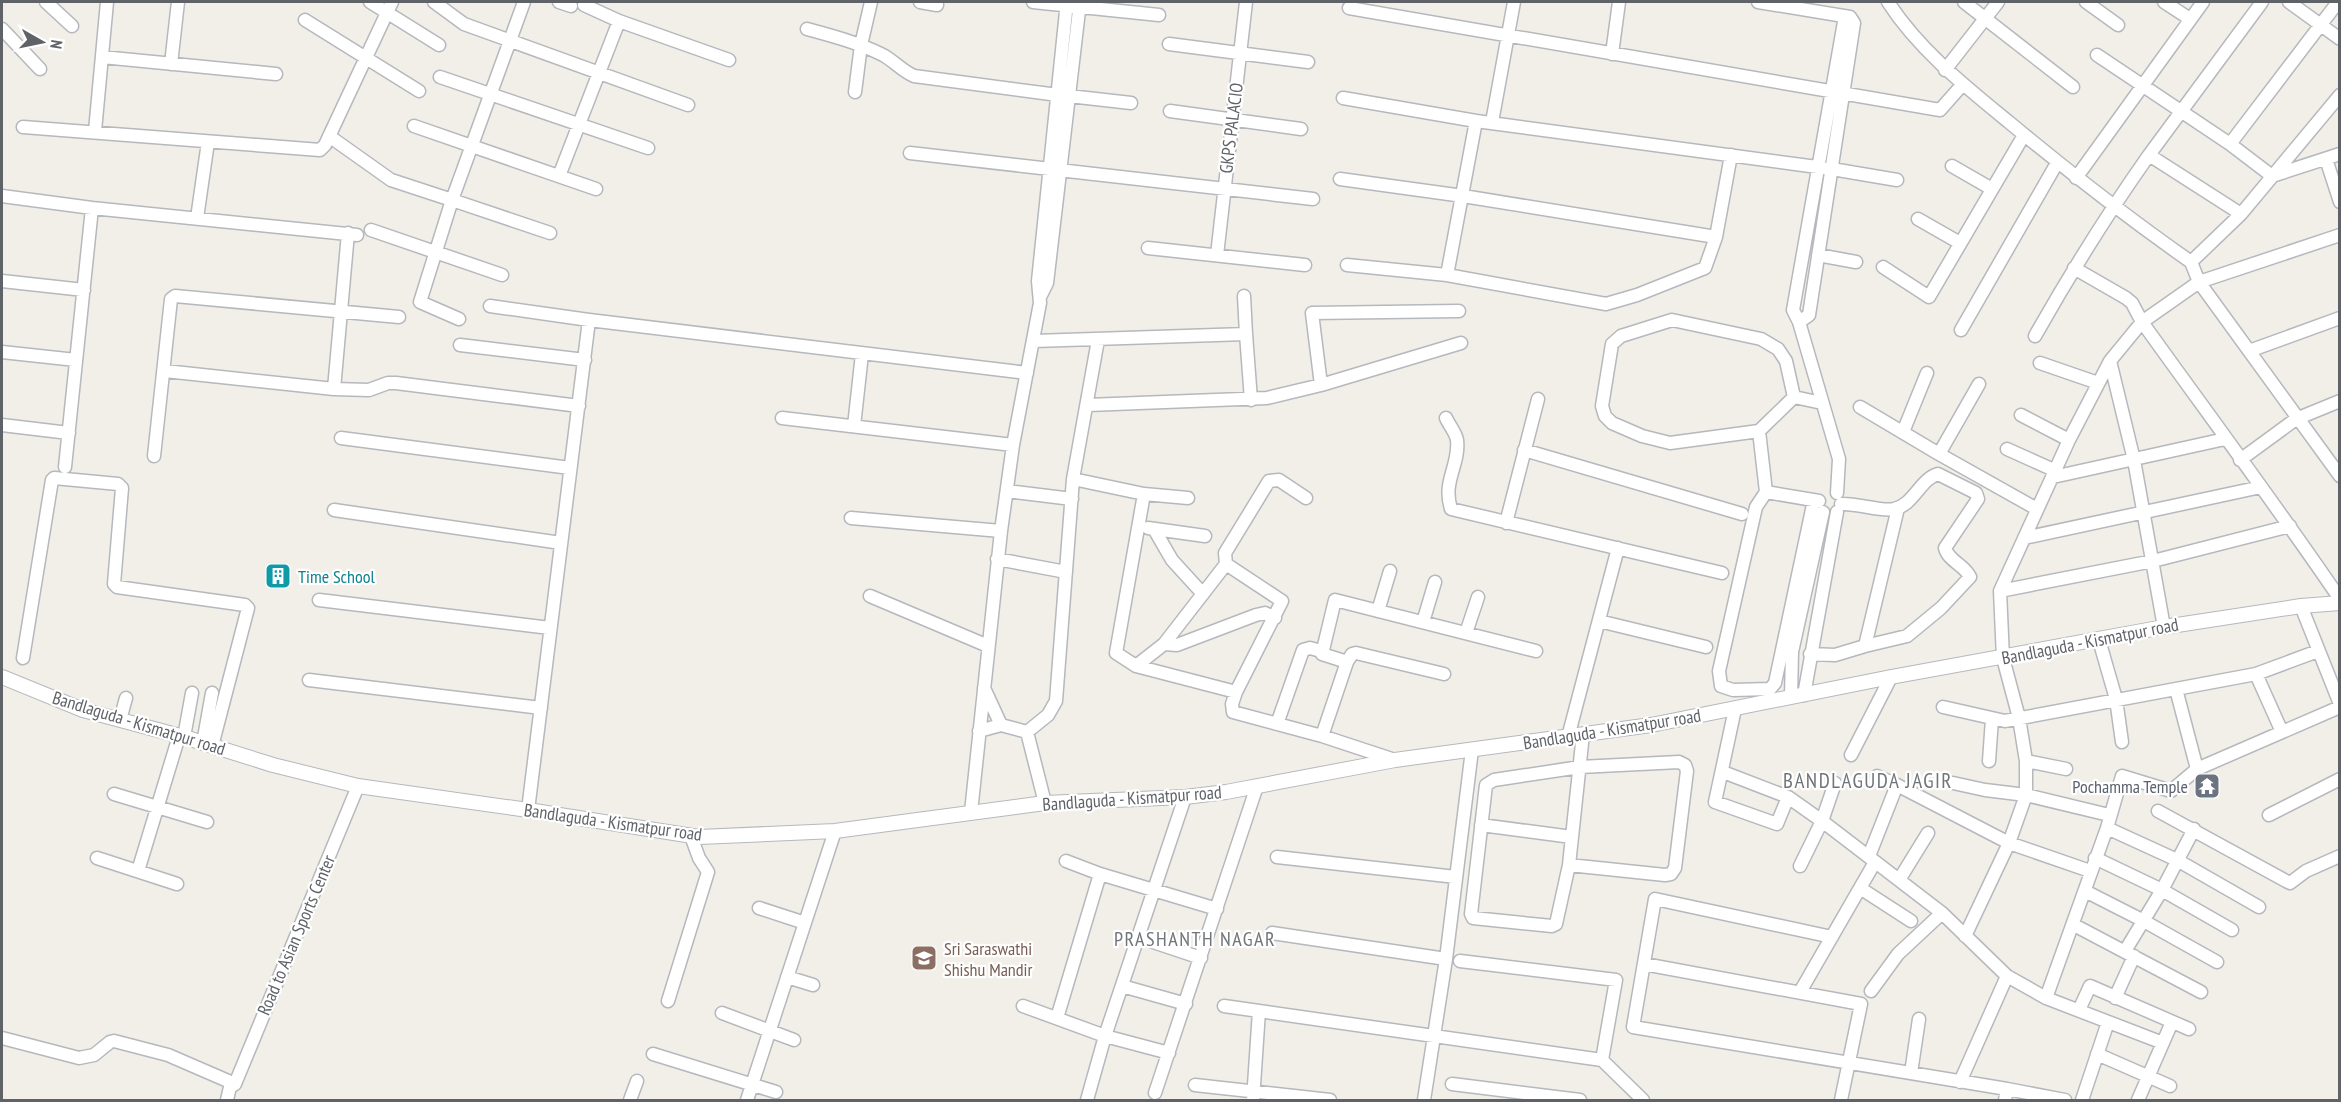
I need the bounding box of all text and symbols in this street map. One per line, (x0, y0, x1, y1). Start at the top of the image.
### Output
north arrow (12, 12, 72, 72)
text: N (46, 39, 67, 50)
street label: GKPS PALACIO (1214, 81, 1248, 175)
building icon: Time School (263, 561, 293, 591)
place label: Time School (298, 565, 376, 588)
street label: Bandlaguda - Kismatpur road (2000, 613, 2180, 669)
street label: Bandlaguda - Kismatpur road (50, 686, 228, 760)
street label: Bandlaguda - Kismatpur road (1521, 704, 1703, 754)
district label: BANDLAGUDA JAGIR (1783, 767, 1953, 794)
temple icon: Pochamma Temple (2192, 771, 2222, 801)
place label: Pochamma Temple (2072, 775, 2188, 798)
street label: Bandlaguda - Kismatpur road (1042, 780, 1222, 816)
street label: Bandlaguda - Kismatpur road (522, 798, 704, 846)
street label: Road to Asian Sports Center (252, 851, 340, 1018)
district label: PRASHANTH NAGAR (1114, 926, 1276, 952)
place label: Sri Saraswathi Shishu Mandir (944, 937, 1032, 981)
school or university icon: Sri Saraswathi Shishu Mandir (909, 943, 939, 973)

